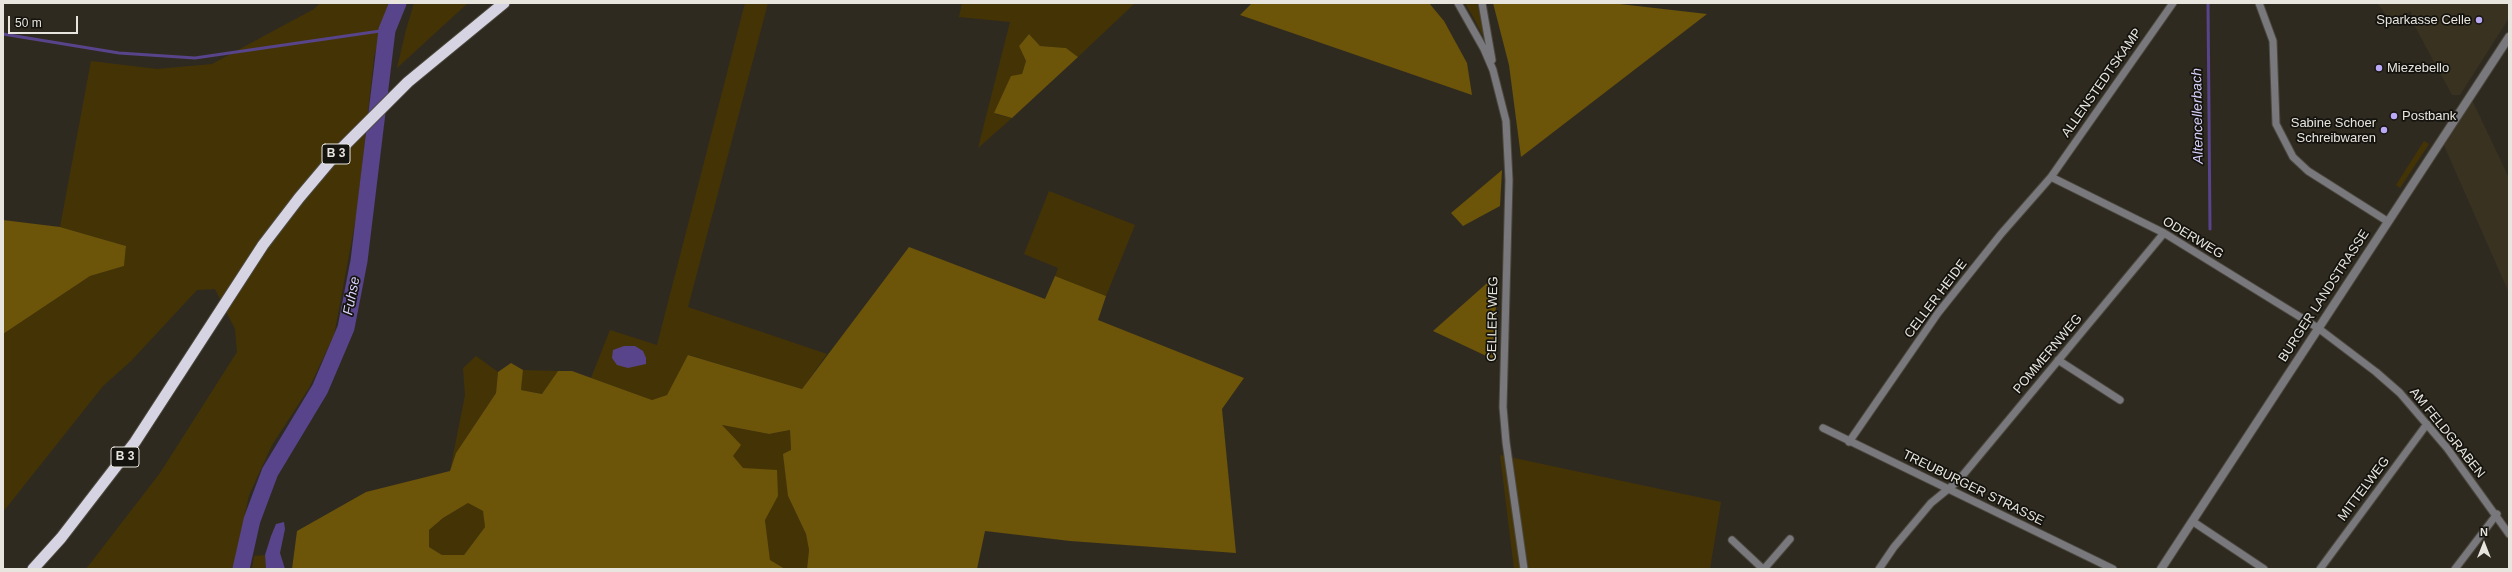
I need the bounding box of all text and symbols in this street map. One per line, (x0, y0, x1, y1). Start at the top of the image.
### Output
scale bar (10, 8, 80, 34)
place label: Sparkasse Celle (2376, 12, 2471, 28)
marker: Sparkasse Celle (2474, 15, 2484, 25)
text: 50 m (15, 16, 42, 30)
street label: ALLENSTEDTSKAMP (2059, 26, 2145, 140)
place label: Miezebello (2387, 60, 2449, 76)
marker: Miezebello (2374, 63, 2384, 73)
water label: Altencellerbach (2189, 68, 2207, 164)
place label: Postbank (2402, 108, 2456, 124)
marker: Postbank (2389, 111, 2399, 121)
place label: Sabine Schoer Schreibwaren (2291, 115, 2376, 146)
marker: Sabine Schoer Schreibwaren (2379, 125, 2389, 135)
road number: B 3 (322, 144, 350, 164)
street label: ODERWEG (2160, 214, 2226, 262)
street label: BURGER LANDSTRASSE (2275, 227, 2373, 365)
street label: CELLER HEIDE (1902, 257, 1970, 341)
water label: Fuhse (340, 275, 364, 317)
street label: CELLER WEG (1484, 276, 1502, 362)
street label: POMMERNWEG (2010, 311, 2086, 397)
street label: AM FELDGRABEN (2406, 385, 2488, 481)
road number: B 3 (111, 447, 139, 467)
street label: TREUBURGER STRASSE (1900, 447, 2046, 529)
street label: MITTELWEG (2335, 454, 2393, 524)
north arrow (2464, 524, 2504, 564)
text: N (2480, 526, 2488, 538)

